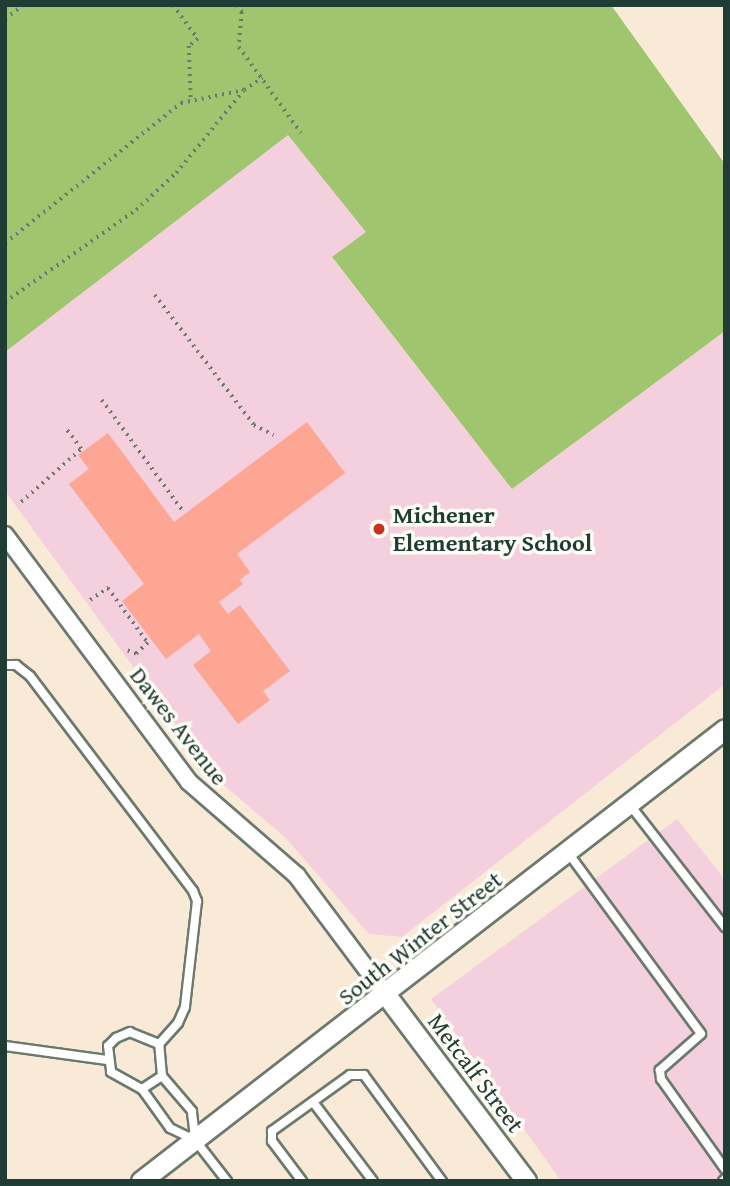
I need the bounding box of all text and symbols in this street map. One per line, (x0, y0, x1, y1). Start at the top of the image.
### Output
place label: Michener Elementary School (393, 501, 592, 557)
marker: Michener Elementary School (371, 521, 387, 537)
street label: Dawes Avenue (124, 661, 234, 791)
street label: South Winter Street (332, 865, 508, 1011)
street label: Metcalf Street (422, 1008, 530, 1138)

